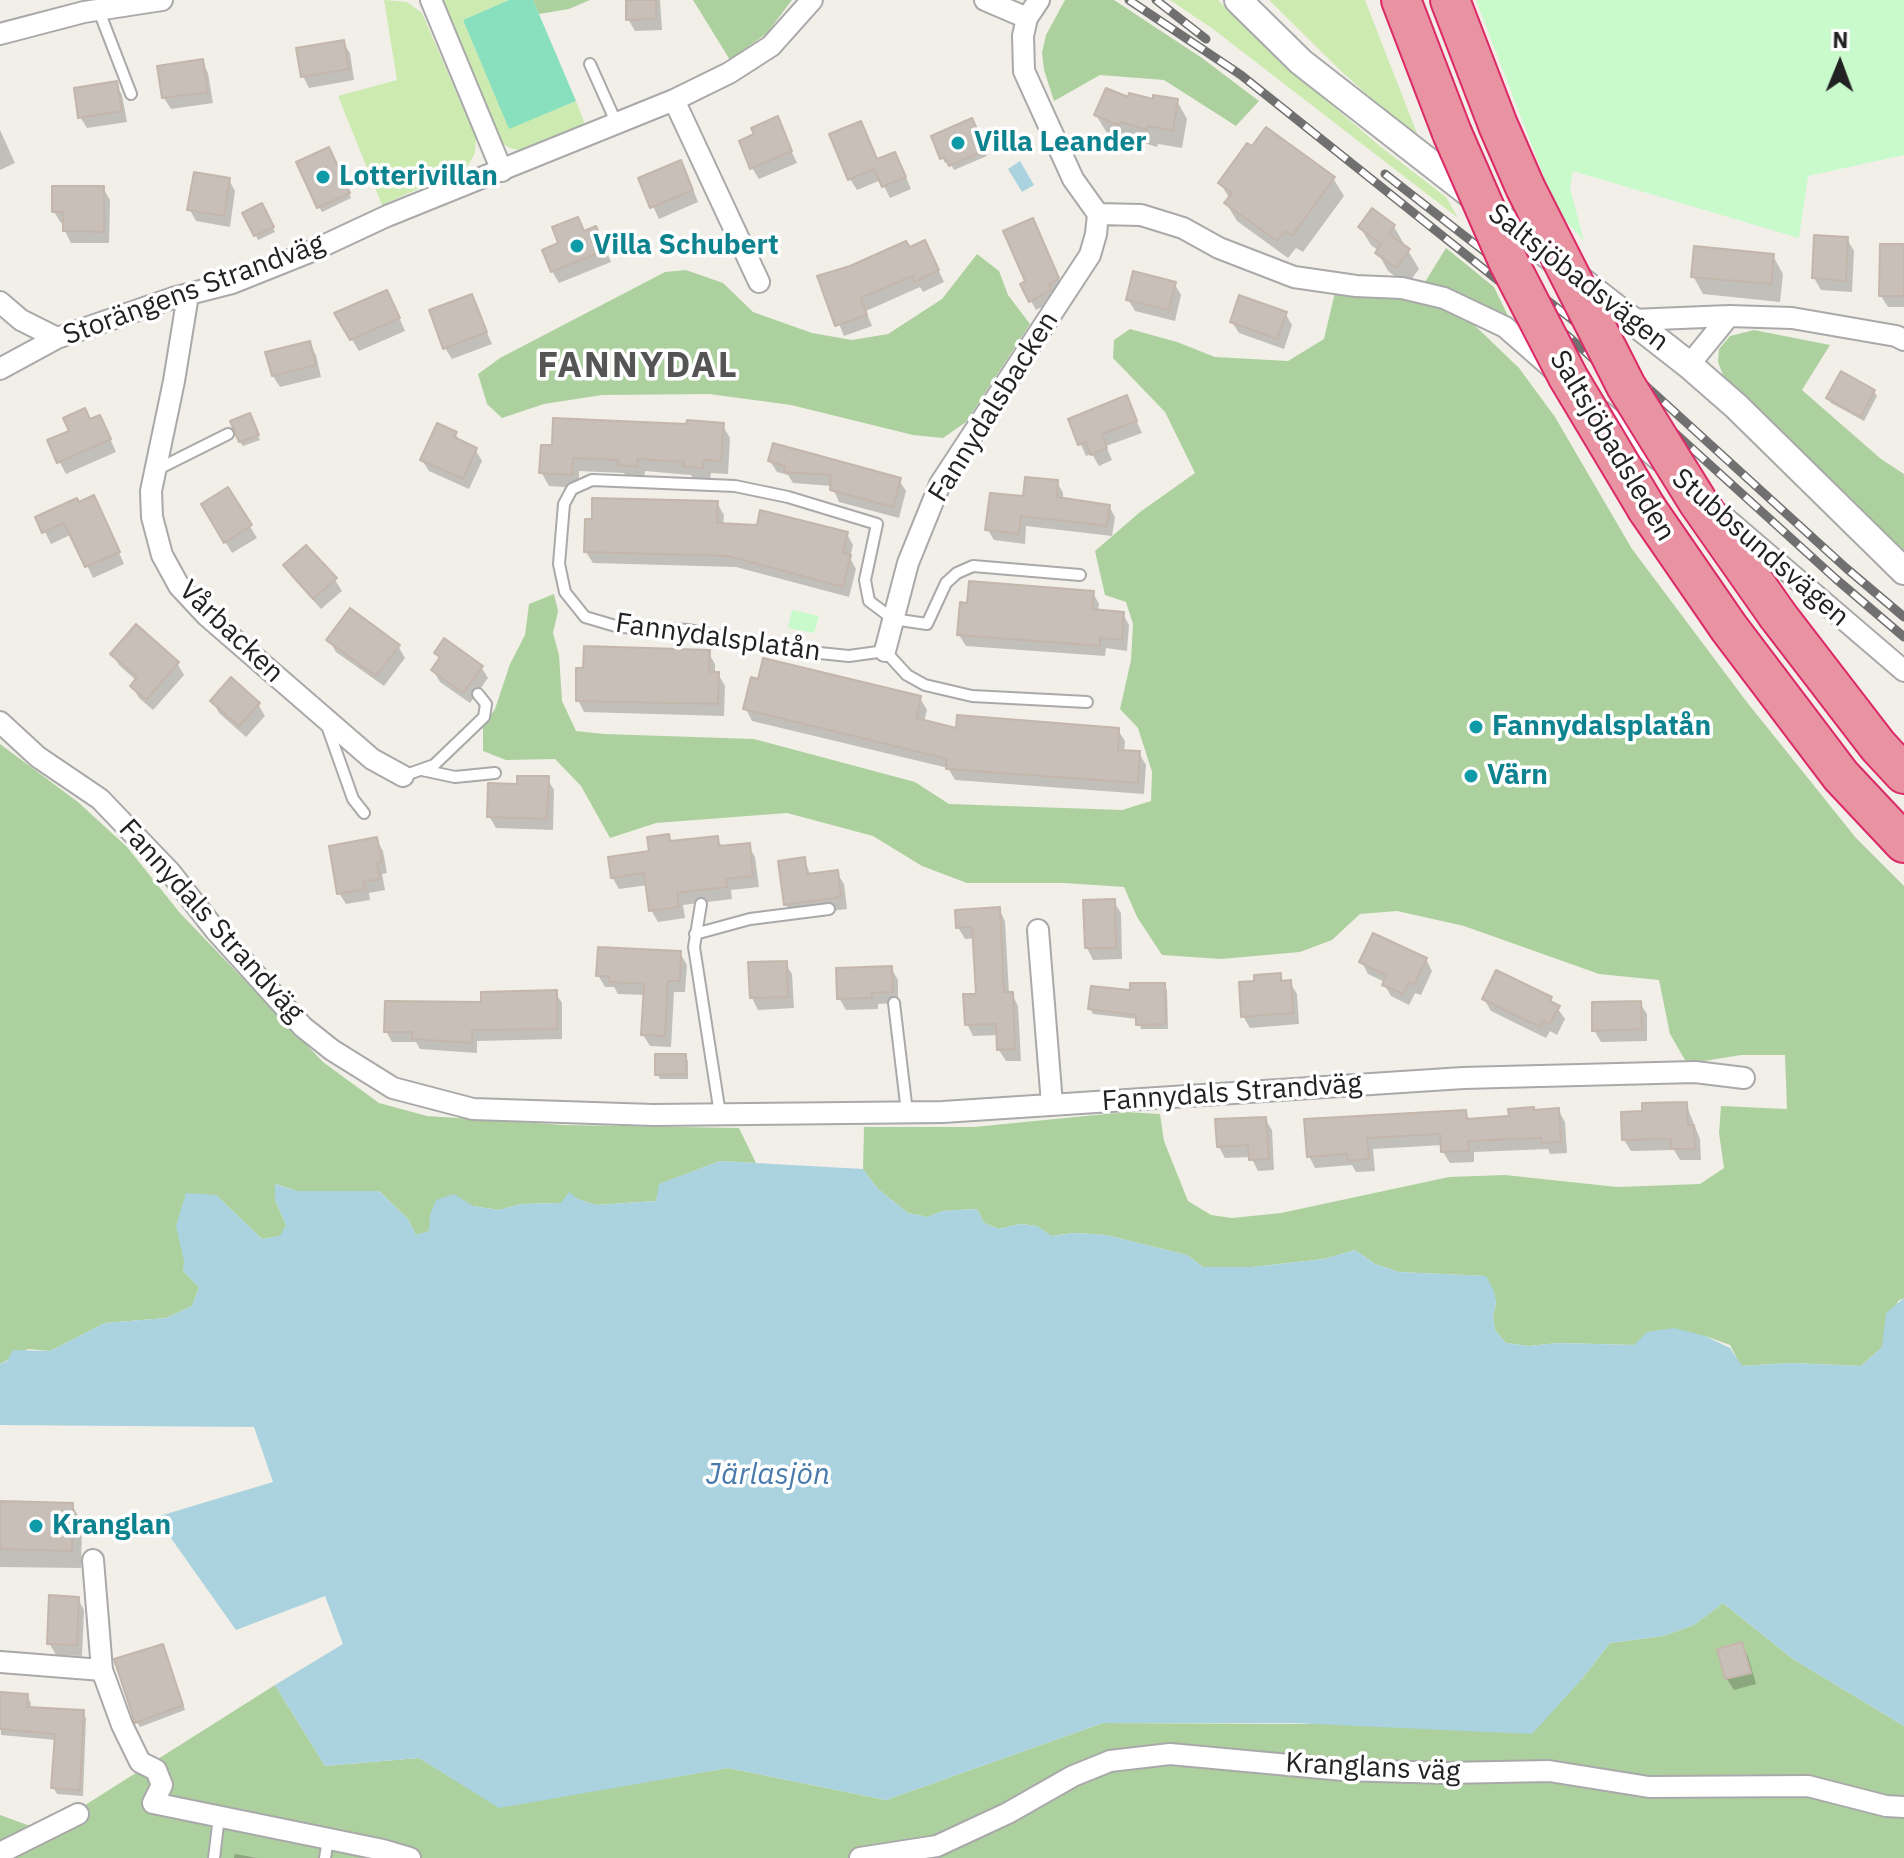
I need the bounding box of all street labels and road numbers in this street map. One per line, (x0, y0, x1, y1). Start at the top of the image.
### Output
street label: Saltsjöbadsvägen (1481, 197, 1675, 359)
street label: Storängens Strandväg (59, 227, 329, 353)
street label: Fannydalsbacken (922, 306, 1066, 508)
street label: Saltsjöbadsleden (1542, 345, 1682, 547)
street label: Stubbsundsvägen (1665, 462, 1855, 634)
street label: Vårbacken (172, 574, 290, 690)
street label: Fannydalsplatån (613, 607, 823, 669)
street label: Fannydals Strandväg (111, 813, 311, 1029)
street label: Fannydals Strandväg (1101, 1067, 1363, 1119)
street label: Kranglans väg (1285, 1747, 1461, 1789)

